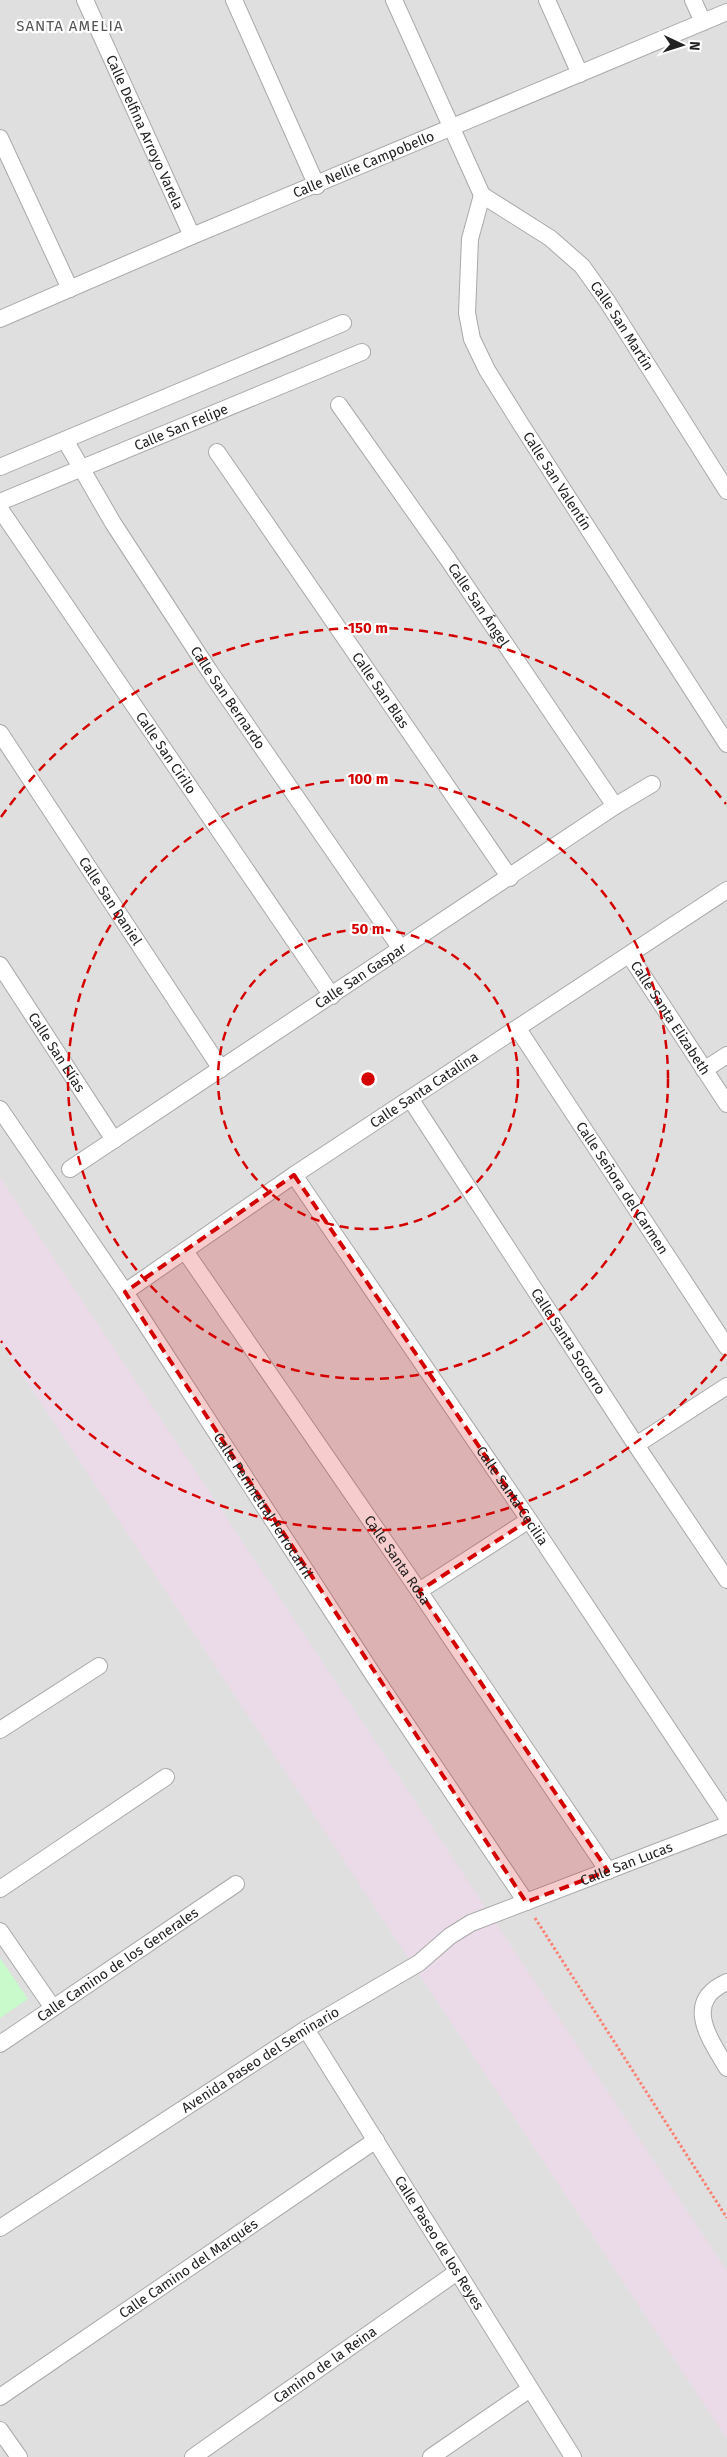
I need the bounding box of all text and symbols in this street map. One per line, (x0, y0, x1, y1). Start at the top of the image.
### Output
district label: SANTA AMELIA (16, 17, 124, 35)
north arrow (657, 20, 707, 70)
text: N (686, 41, 703, 51)
street label: Calle Delfina Arroyo Varela (102, 52, 187, 212)
street label: Calle Nellie Campobello (290, 128, 437, 202)
street label: Calle San Martín (587, 278, 657, 374)
street label: Calle San Felipe (132, 400, 231, 454)
street label: Calle San Valentín (519, 429, 595, 534)
street label: Calle San Ángel (444, 560, 513, 650)
text: 150 m (348, 619, 388, 637)
street label: Calle San Bernardo (187, 643, 269, 753)
street label: Calle San Blas (348, 649, 413, 732)
street label: Calle San Cirilo (132, 709, 200, 797)
text: 100 m (348, 770, 388, 788)
street label: Calle San Daniel (75, 854, 145, 949)
text: 50 m (351, 920, 385, 938)
street label: Calle San Gaspar (312, 939, 410, 1012)
street label: Calle Santa Elizabeth (627, 958, 714, 1078)
street label: Calle San Elías (24, 1009, 89, 1096)
street label: Calle Santa Catalina (367, 1048, 481, 1132)
centre of rings (359, 1070, 377, 1088)
street label: Calle Señora del Carmen (572, 1119, 672, 1258)
street label: Calle Santa Socorro (527, 1285, 609, 1398)
street label: Calle Perimetral Ferrocarril (210, 1430, 316, 1582)
street label: Calle Santa Cecilia (472, 1443, 552, 1549)
street label: Calle Santa Rosa (360, 1512, 434, 1608)
street label: Calle San Lucas (578, 1838, 675, 1889)
street label: Calle Camino de los Generales (34, 1904, 202, 2025)
street label: Avenida Paseo del Seminario (178, 2003, 342, 2117)
street label: Calle Paseo de los Reyes (391, 2173, 487, 2314)
street label: Calle Camino del Marqués (116, 2215, 261, 2322)
street label: Camino de la Reina (270, 2323, 380, 2407)

